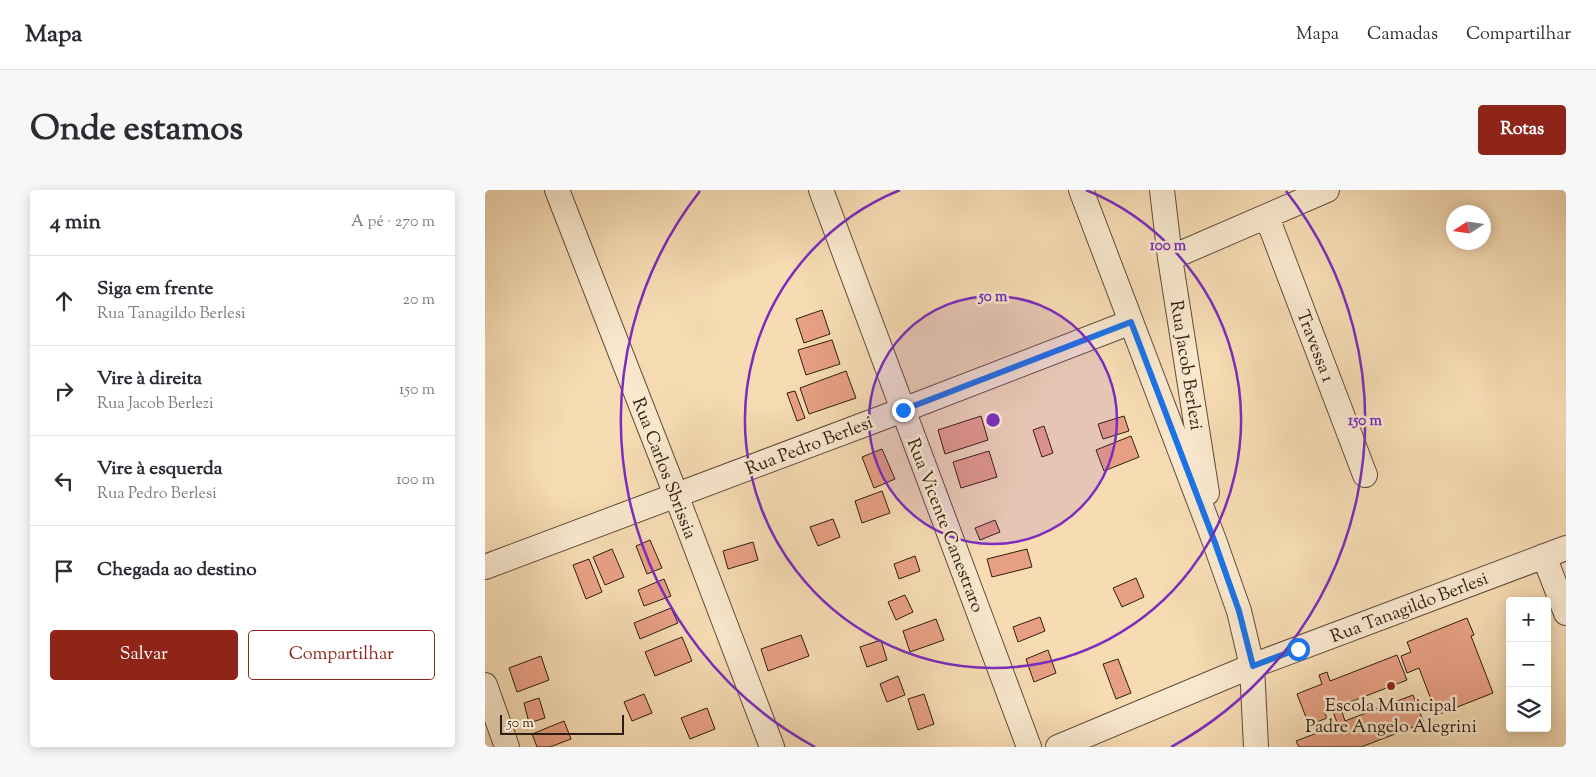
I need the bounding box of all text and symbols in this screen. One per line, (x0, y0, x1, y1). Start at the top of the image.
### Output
text: Mapa (25, 18, 82, 52)
text: Mapa (1296, 22, 1339, 48)
text: Camadas (1367, 22, 1438, 48)
text: Compartilhar (1466, 22, 1571, 48)
text: Onde estamos (30, 105, 243, 156)
button: Rotas (1478, 105, 1566, 155)
north arrow (1446, 205, 1491, 250)
text: 4 min (50, 208, 101, 238)
text: A pé · 270 m (351, 211, 435, 234)
text: 100 m (1150, 236, 1187, 257)
text: Siga em frente (97, 276, 213, 303)
icon: ahead (50, 287, 78, 315)
text: 50 m (978, 287, 1008, 308)
text: 20 m (402, 289, 435, 312)
street label: Rua Jacob Berlezi (1162, 298, 1208, 432)
text: Rua Tanagildo Berlesi (97, 303, 246, 326)
street label: Travessa 1 (1288, 307, 1340, 387)
text: Vire à direita (97, 366, 202, 393)
icon: right (50, 377, 78, 405)
text: 150 m (399, 379, 435, 402)
text: Rua Jacob Berlezi (97, 393, 214, 416)
street label: Rua Carlos Sbrissia (624, 394, 702, 543)
route end (892, 399, 915, 422)
street label: Rua Pedro Berlesi (742, 411, 877, 483)
centre of rings (984, 411, 1002, 429)
text: 150 m (1348, 411, 1382, 432)
street label: Rua Vicente Canestraro (899, 435, 989, 617)
text: Vire à esquerda (97, 456, 223, 483)
icon: left (50, 467, 78, 495)
text: 100 m (396, 469, 435, 492)
text: Rua Pedro Berlesi (97, 483, 217, 506)
icon: arrive (50, 557, 78, 585)
text: Chegada ao destino (97, 557, 257, 584)
street label: Rua Tanagildo Berlesi (1327, 567, 1492, 651)
map controls (1506, 597, 1551, 732)
button: + (1506, 597, 1551, 642)
button: Salvar (50, 630, 238, 680)
button: Compartilhar (248, 630, 435, 680)
route start (1287, 638, 1310, 661)
button: − (1506, 642, 1551, 687)
marker: Escola Municipal Padre Angelo Alegrini (1385, 680, 1397, 692)
button: layers (1506, 687, 1551, 732)
place label: Escola Municipal Padre Angelo Alegrini (1305, 694, 1477, 741)
scale bar (500, 712, 624, 735)
text: 50 m (507, 714, 534, 734)

